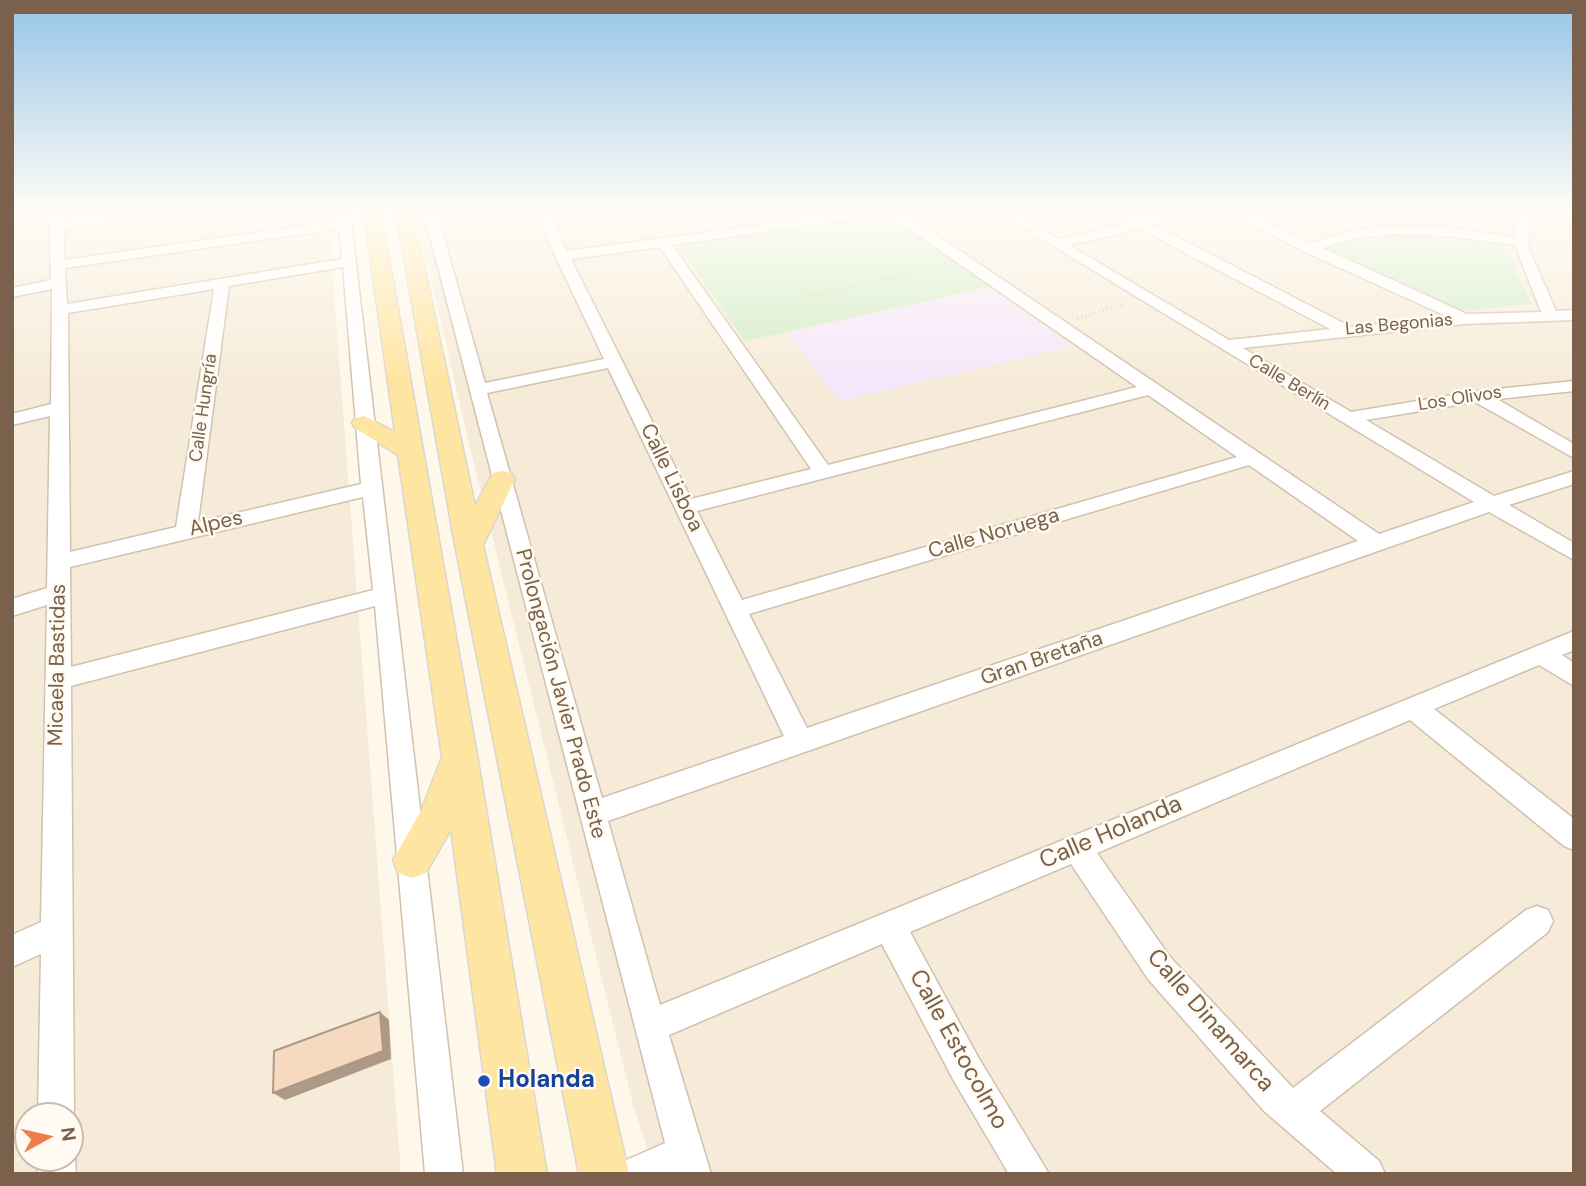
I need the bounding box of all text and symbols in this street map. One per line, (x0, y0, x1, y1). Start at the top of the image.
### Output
street label: Las Begonias (1344, 310, 1454, 340)
street label: Calle Berlín (1244, 350, 1334, 416)
street label: Calle Hungría (186, 352, 222, 464)
street label: Los Olivos (1417, 382, 1503, 416)
street label: Calle Lisboa (634, 420, 708, 536)
street label: Calle Noruega (926, 503, 1062, 565)
street label: Alpes (187, 506, 245, 542)
street label: Prolongación Javier Prado Este (509, 546, 611, 842)
street label: Micaela Bastidas (44, 584, 72, 746)
street label: Gran Bretaña (978, 626, 1106, 692)
street label: Calle Holanda (1035, 790, 1187, 876)
street label: Calle Dinamarca (1140, 944, 1280, 1098)
street label: Calle Estocolmo (902, 965, 1014, 1135)
place label: Holanda (498, 1067, 595, 1095)
marker: Holanda (476, 1073, 492, 1089)
north arrow (14, 1102, 84, 1172)
text: N (55, 1126, 82, 1143)

